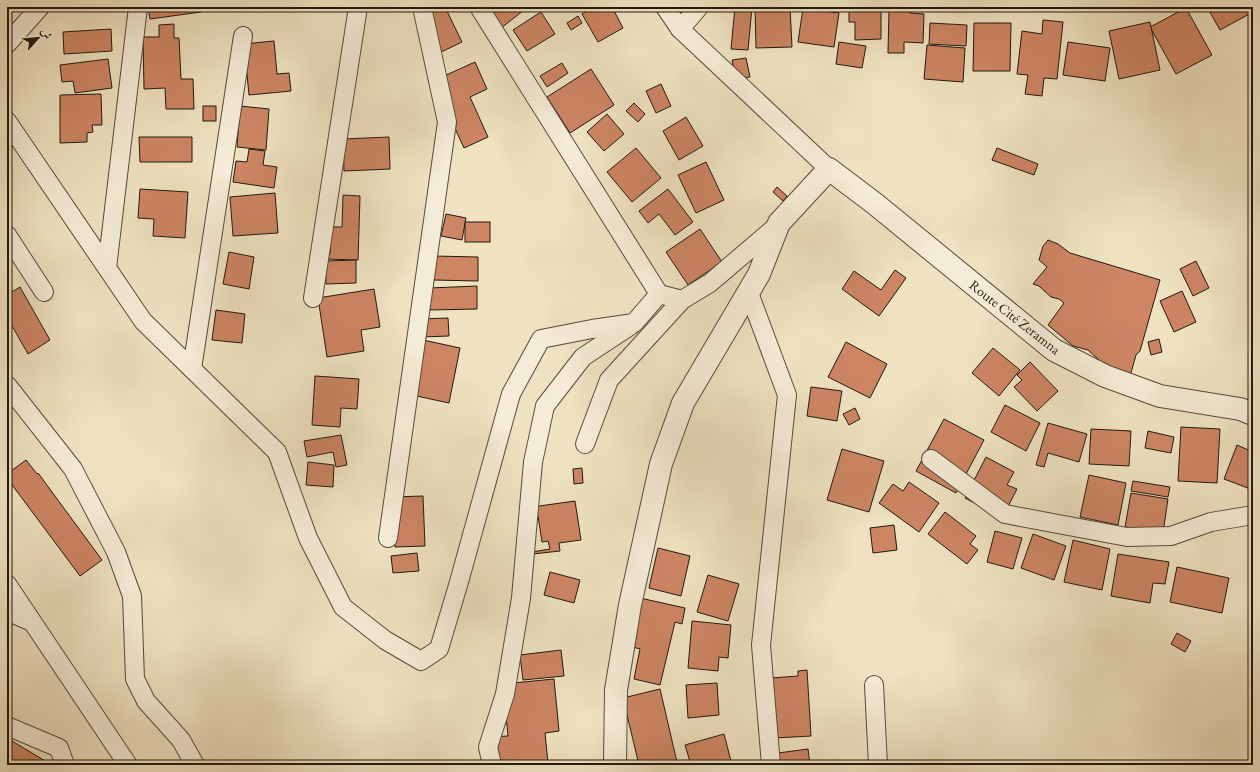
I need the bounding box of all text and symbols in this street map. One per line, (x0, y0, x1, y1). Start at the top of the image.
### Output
north arrow (18, 18, 58, 58)
text: ش (38, 25, 56, 42)
street label: Route Cité Zeramna (966, 276, 1065, 359)

